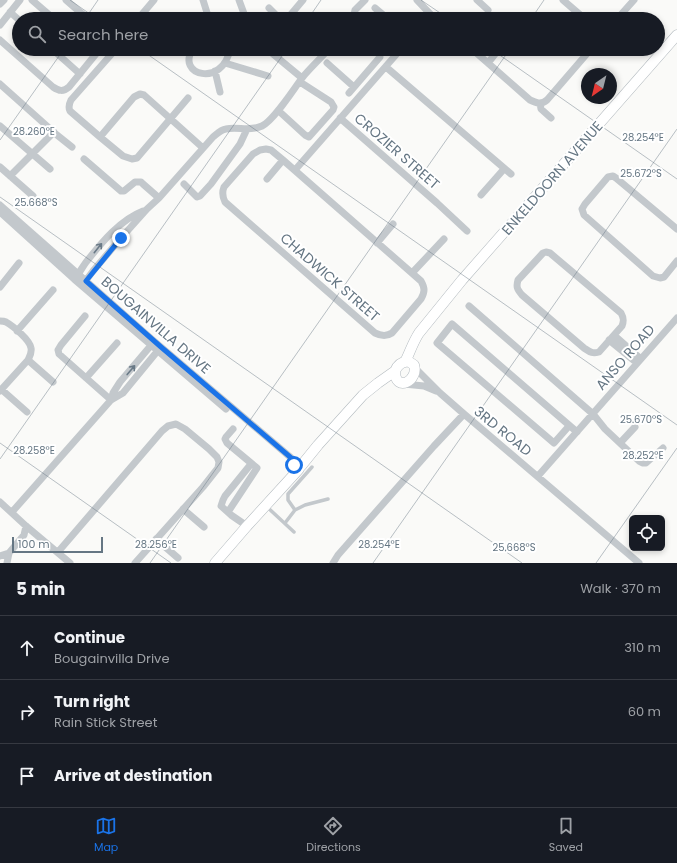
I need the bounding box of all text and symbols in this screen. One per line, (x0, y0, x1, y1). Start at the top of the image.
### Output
search box (12, 12, 665, 56)
icon: search (26, 23, 48, 45)
text: Search here (58, 24, 148, 45)
north arrow (581, 68, 617, 104)
street label: CROZIER STREET (350, 108, 444, 194)
street label: ENKELDOORN AVENUE (497, 117, 607, 239)
text: 28.260°E (13, 124, 55, 139)
text: 28.254°E (622, 130, 664, 145)
text: 25.672°S (620, 166, 662, 181)
text: 25.668°S (14, 195, 58, 210)
street label: CHADWICK STREET (276, 228, 384, 326)
route end (112, 229, 130, 247)
one-way arrow (93, 242, 102, 253)
street label: BOUGAINVILLA DRIVE (97, 272, 215, 378)
street label: ANSO ROAD (591, 320, 659, 394)
one-way arrow (126, 365, 135, 375)
street label: 3RD ROAD (470, 401, 536, 461)
text: 25.670°S (620, 412, 662, 427)
text: 28.258°E (13, 443, 55, 458)
text: 28.252°E (622, 448, 664, 463)
route start (285, 456, 303, 474)
map controls (629, 515, 665, 551)
button: locate (629, 515, 665, 551)
scale bar (12, 535, 103, 554)
text: 100 m (18, 536, 50, 552)
text: 28.256°E (135, 537, 177, 552)
text: 28.254°E (358, 537, 400, 552)
text: 25.668°S (492, 540, 536, 555)
text: 5 min (16, 577, 65, 601)
text: Walk · 370 m (580, 579, 661, 598)
text: Continue (54, 627, 125, 648)
icon: ahead (16, 637, 38, 659)
text: 310 m (624, 638, 661, 657)
text: Bougainvilla Drive (54, 649, 169, 668)
text: Turn right (54, 691, 130, 712)
icon: right (16, 701, 38, 723)
text: 60 m (628, 702, 661, 721)
text: Rain Stick Street (54, 713, 157, 732)
icon: arrive (16, 765, 38, 787)
text: Arrive at destination (54, 765, 212, 786)
tab: Map (94, 815, 118, 856)
tab: Directions (306, 815, 361, 856)
tab: Saved (549, 815, 583, 856)

